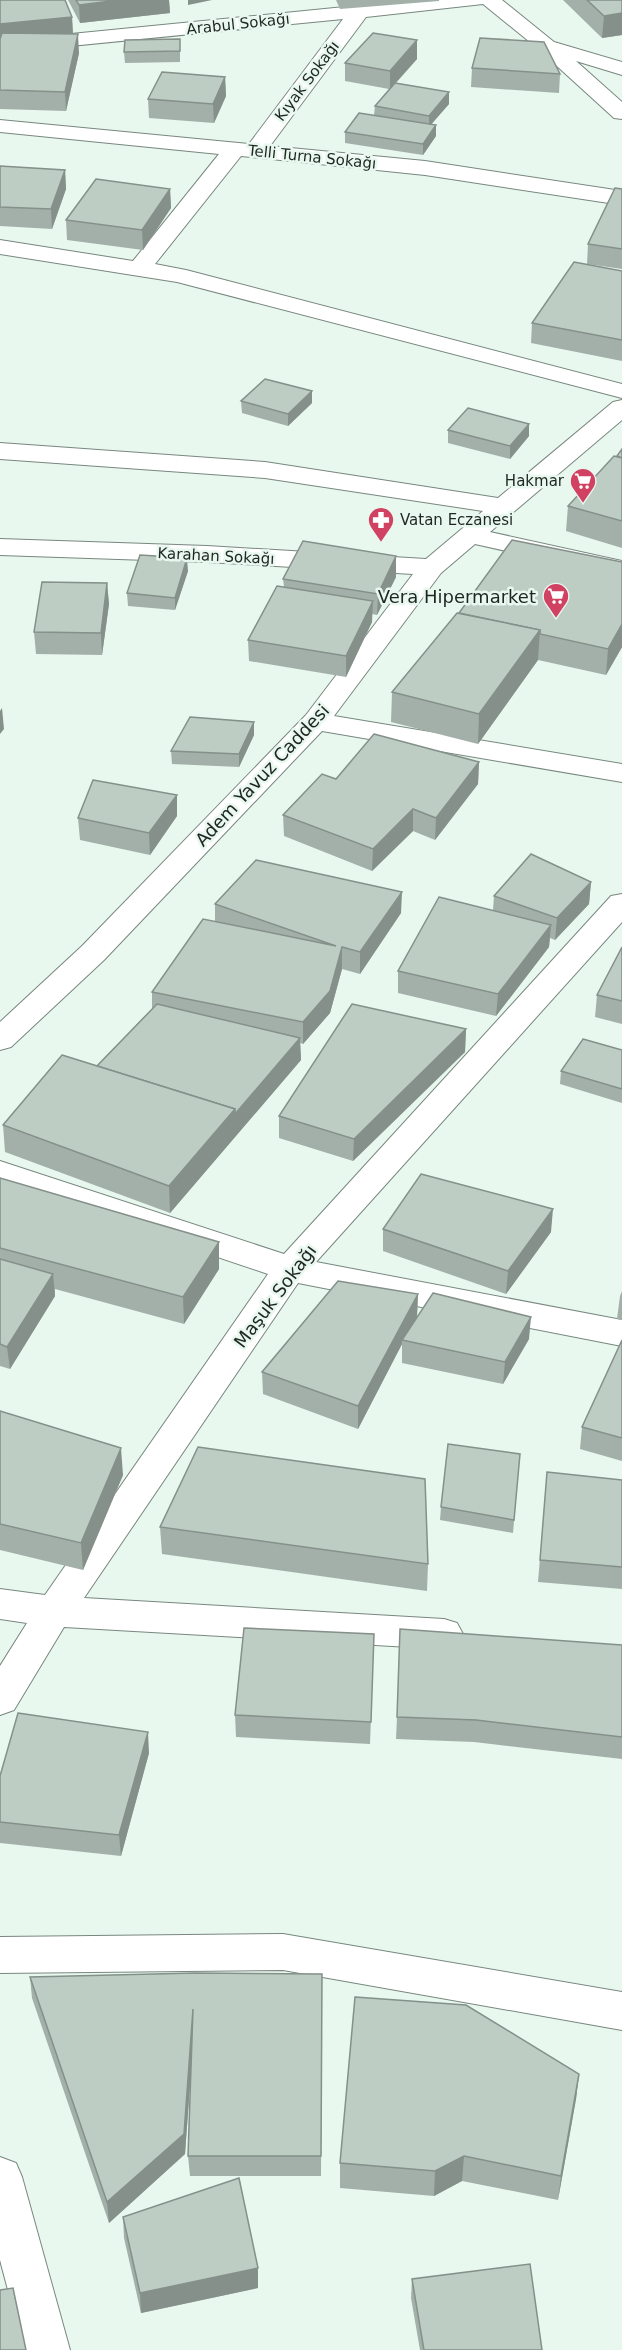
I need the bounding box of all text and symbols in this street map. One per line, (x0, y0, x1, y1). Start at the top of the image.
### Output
street label: Arabul Sokağı (186, 10, 290, 38)
street label: Kıyak Sokağı (271, 37, 343, 125)
street label: Telli Turna Sokağı (246, 141, 377, 173)
supermarket icon: Hakmar (568, 466, 598, 504)
place label: Hakmar (505, 472, 565, 490)
pharmacy icon: Vatan Eczanesi (366, 505, 396, 543)
place label: Vatan Eczanesi (400, 511, 513, 529)
street label: Karahan Sokağı (157, 544, 275, 568)
supermarket icon: Vera Hipermarket (541, 581, 571, 619)
place label: Vera Hipermarket (378, 586, 536, 607)
street label: Adem Yavuz Caddesi (191, 700, 333, 850)
street label: Maşuk Sokağı (229, 1240, 321, 1352)

